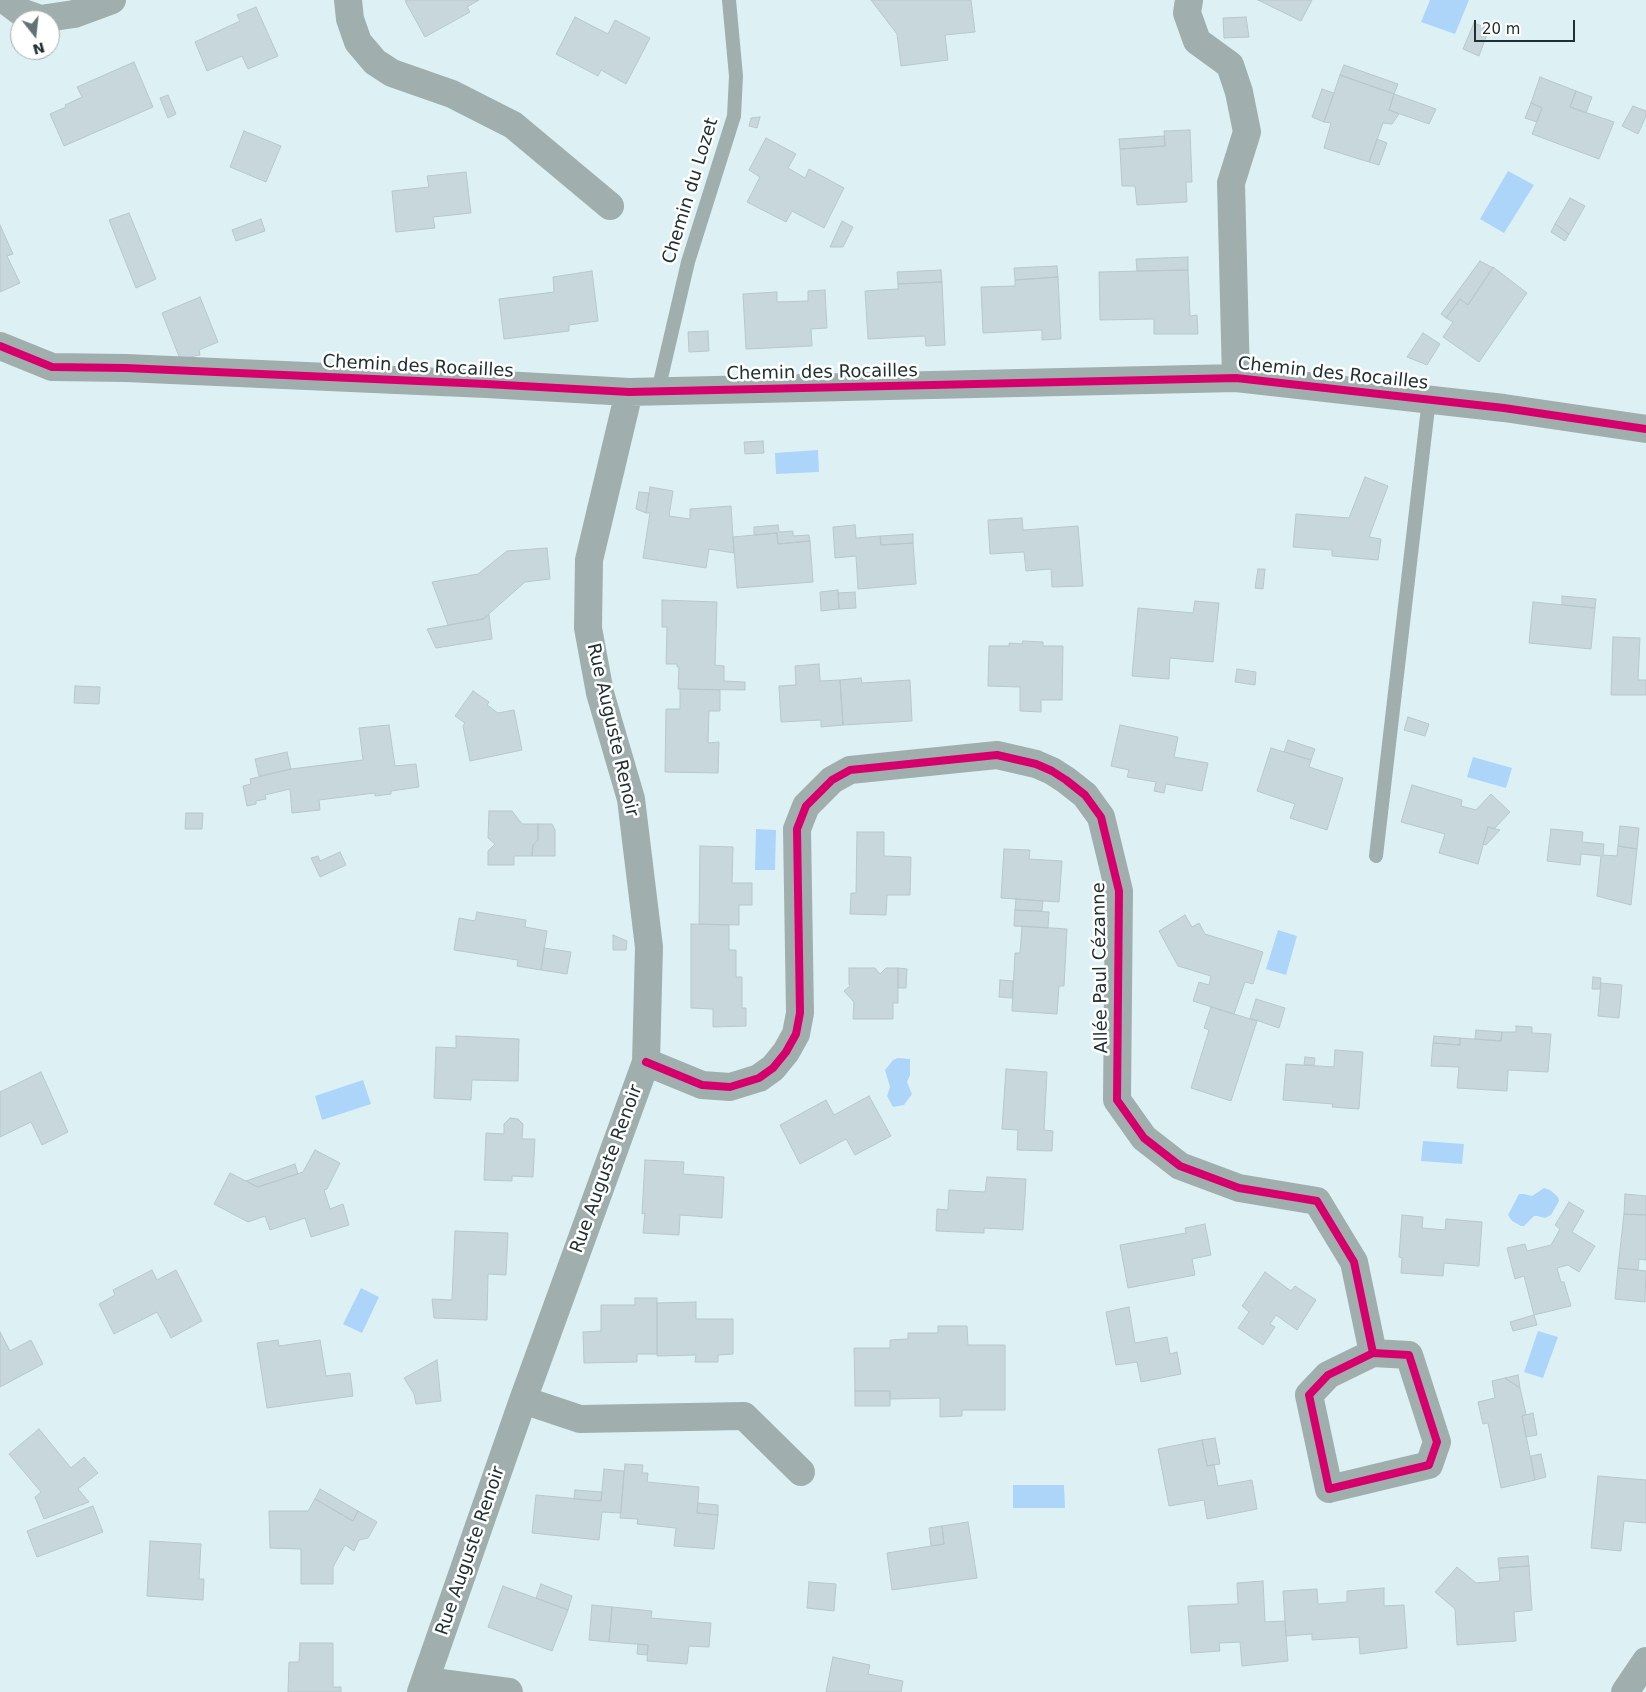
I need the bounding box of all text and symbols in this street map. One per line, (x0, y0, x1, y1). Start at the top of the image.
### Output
north arrow (10, 10, 60, 60)
scale bar (1476, 10, 1577, 42)
text: 20 m (1482, 20, 1520, 38)
text: N (31, 39, 47, 58)
street label: Chemin du Lozet (659, 115, 723, 267)
street label: Chemin des Rocailles (322, 351, 514, 383)
street label: Chemin des Rocailles (1237, 353, 1429, 395)
street label: Chemin des Rocailles (726, 361, 918, 385)
street label: Rue Auguste Renoir (582, 641, 642, 819)
street label: Allée Paul Cézanne (1089, 882, 1113, 1054)
street label: Rue Auguste Renoir (567, 1082, 647, 1256)
street label: Rue Auguste Renoir (432, 1464, 510, 1638)

